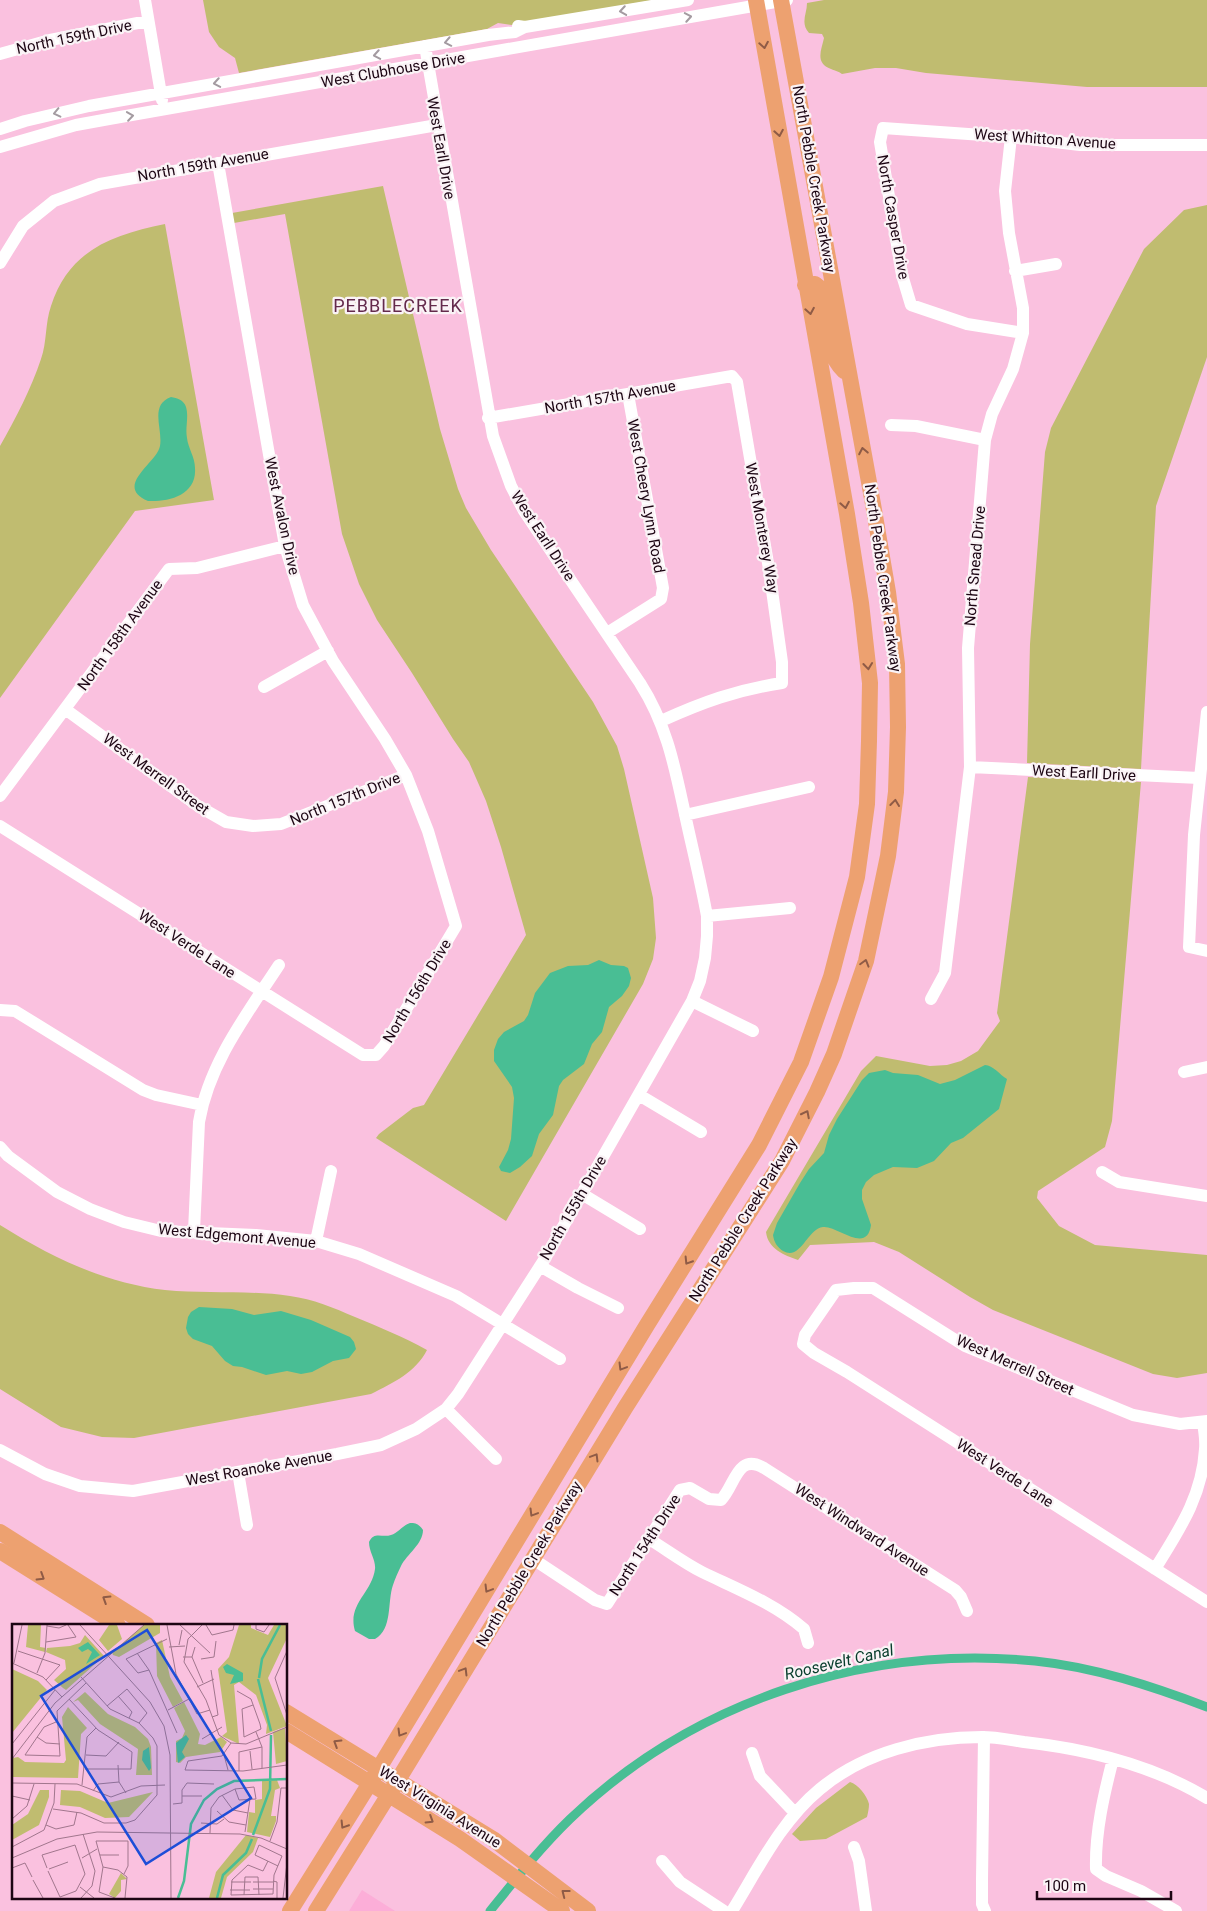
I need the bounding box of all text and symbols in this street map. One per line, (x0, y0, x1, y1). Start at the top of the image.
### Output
one-way arrow (619, 5, 627, 15)
one-way arrow (683, 12, 692, 22)
street label: North 159th Drive (15, 16, 133, 58)
one-way arrow (444, 37, 453, 47)
one-way arrow (758, 41, 768, 49)
street label: West Clubhouse Drive (320, 48, 466, 92)
one-way arrow (373, 49, 381, 60)
one-way arrow (213, 78, 221, 88)
street label: North Pebble Creek Parkway (789, 84, 839, 274)
street label: West Earll Drive (423, 95, 459, 201)
one-way arrow (53, 107, 62, 118)
one-way arrow (126, 111, 134, 121)
street label: West Whitton Avenue (974, 125, 1116, 153)
one-way arrow (773, 129, 783, 138)
street label: North 159th Avenue (136, 145, 270, 185)
street label: North Casper Drive (873, 153, 913, 281)
district label: PEBBLECREEK (333, 295, 463, 316)
one-way arrow (804, 306, 815, 315)
street label: North 157th Avenue (543, 377, 677, 417)
street label: West Cheery Lynn Road (624, 417, 668, 575)
one-way arrow (858, 447, 869, 456)
street label: West Avalon Drive (261, 455, 303, 577)
street label: West Monterey Way (742, 461, 782, 595)
street label: North Pebble Creek Parkway (861, 483, 905, 673)
street label: West Earll Drive (507, 488, 579, 585)
one-way arrow (840, 500, 850, 509)
street label: North Snead Drive (961, 505, 989, 627)
street label: North 158th Avenue (74, 576, 166, 694)
one-way arrow (862, 662, 873, 670)
street label: West Merrell Street (99, 729, 213, 819)
street label: West Earll Drive (1032, 761, 1136, 785)
street label: North 157th Drive (287, 769, 403, 829)
one-way arrow (889, 799, 900, 807)
street label: West Verde Lane (135, 906, 239, 982)
street label: North 156th Drive (379, 936, 455, 1046)
one-way arrow (859, 959, 869, 968)
one-way arrow (800, 1111, 810, 1120)
street label: North Pebble Creek Parkway (685, 1135, 801, 1305)
street label: North 155th Drive (536, 1153, 610, 1263)
street label: West Edgemont Avenue (157, 1220, 317, 1252)
one-way arrow (685, 1255, 695, 1264)
street label: West Merrell Street (953, 1331, 1077, 1399)
one-way arrow (618, 1362, 628, 1371)
street label: West Verde Lane (953, 1435, 1057, 1511)
street label: West Roanoke Avenue (184, 1446, 334, 1490)
one-way arrow (588, 1454, 598, 1463)
street label: North Pebble Creek Parkway (472, 1478, 586, 1650)
street label: West Windward Avenue (791, 1480, 933, 1580)
street label: North 154th Drive (605, 1491, 685, 1599)
one-way arrow (530, 1508, 540, 1517)
one-way arrow (36, 1570, 45, 1580)
one-way arrow (484, 1583, 494, 1592)
one-way arrow (102, 1595, 111, 1605)
inset map (12, 1624, 288, 1898)
water label: Roosevelt Canal (783, 1640, 896, 1684)
one-way arrow (458, 1668, 468, 1677)
one-way arrow (397, 1728, 407, 1737)
one-way arrow (334, 1740, 343, 1750)
street label: West Virginia Avenue (376, 1762, 504, 1852)
one-way arrow (425, 1814, 434, 1824)
one-way arrow (341, 1819, 351, 1828)
scale bar (1037, 1868, 1171, 1900)
text: 100 m (1044, 1877, 1086, 1895)
one-way arrow (561, 1890, 571, 1899)

